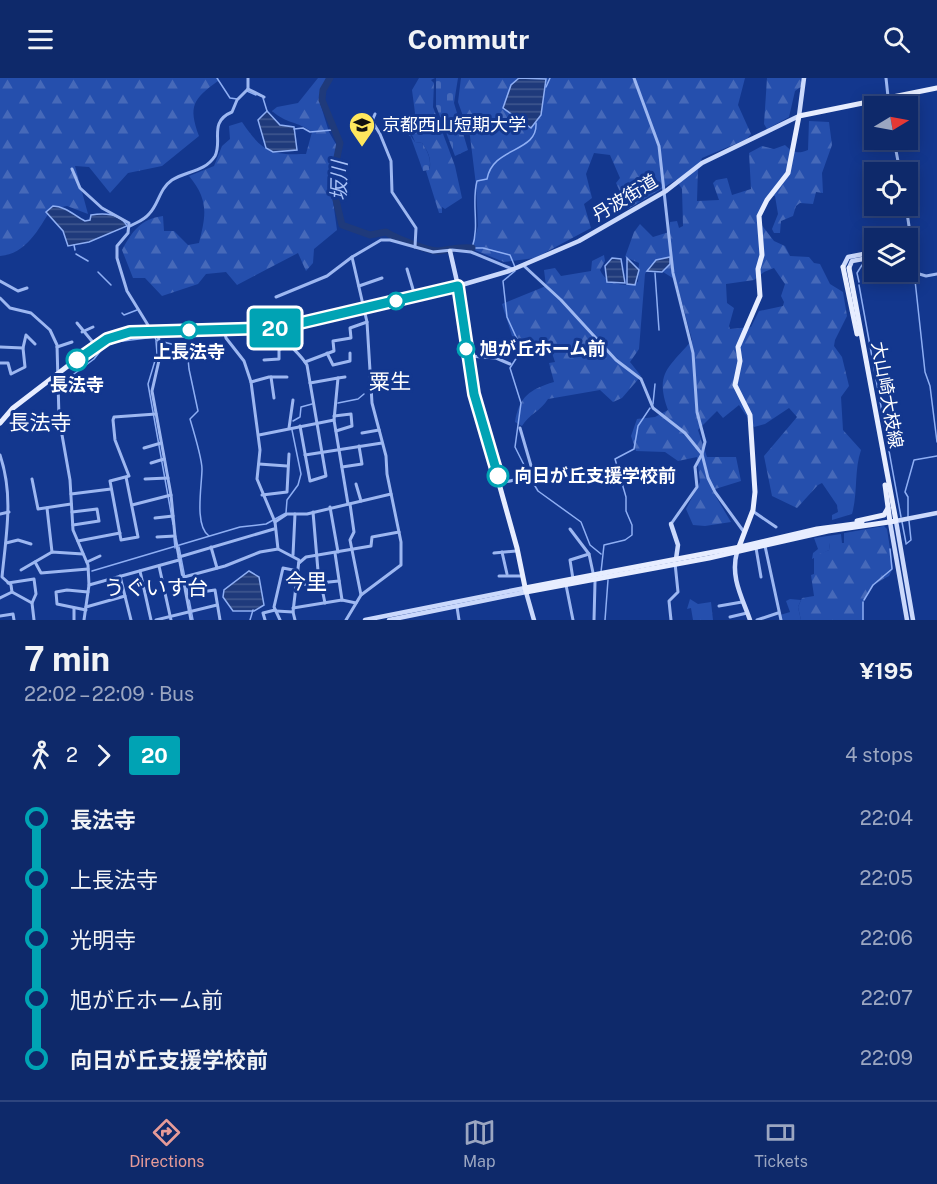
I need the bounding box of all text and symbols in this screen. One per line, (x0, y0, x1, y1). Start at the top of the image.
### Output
icon: menu (24, 23, 57, 56)
text: Commutr (408, 23, 529, 55)
icon: search (880, 23, 913, 56)
north arrow (864, 96, 918, 150)
map controls (864, 96, 918, 282)
school or university icon: 京都西山短期大学 (347, 110, 377, 148)
place label: 京都西山短期大学 (382, 114, 526, 135)
water label: 坂川 (327, 159, 351, 201)
button: locate (864, 162, 918, 216)
street label: 丹波街道 (588, 170, 661, 225)
button: layers (864, 228, 918, 282)
unlabelled marker (387, 292, 405, 310)
line badge: 20 (248, 308, 302, 348)
text: 20 (262, 316, 288, 341)
marker: 上長法寺 (180, 321, 198, 339)
place label: 旭が丘ホーム前 (480, 338, 605, 359)
marker: 旭が丘ホーム前 (457, 340, 475, 358)
street label: 大山崎大枝線 (868, 340, 907, 450)
place label: 上長法寺 (153, 341, 225, 362)
marker: 長法寺 (66, 349, 88, 371)
district label: 粟生 (369, 369, 411, 394)
place label: 長法寺 (50, 374, 104, 395)
district label: 長法寺 (9, 410, 72, 435)
marker: 向日が丘支援学校前 (487, 465, 509, 487)
place label: 向日が丘支援学校前 (514, 465, 676, 486)
district label: 今里 (285, 569, 327, 594)
district label: うぐいす台 (104, 575, 209, 600)
text: 7 min (24, 640, 110, 678)
text: ¥195 (860, 658, 913, 684)
text: 22:02 – 22:09 · Bus (24, 682, 194, 706)
icon: walk (24, 739, 57, 772)
icon: forward (87, 739, 120, 772)
text: 2 (66, 743, 78, 767)
text: 20 (141, 743, 168, 768)
text: 4 stops (845, 743, 913, 767)
text: 22:04 (860, 806, 913, 830)
text: 長法寺 (70, 807, 136, 833)
text: 22:05 (860, 866, 913, 890)
text: 上長法寺 (70, 867, 158, 893)
text: 22:06 (860, 926, 913, 950)
text: 光明寺 (70, 927, 136, 953)
text: 22:07 (861, 986, 913, 1010)
text: 旭が丘ホーム前 (70, 987, 223, 1013)
text: 22:09 (860, 1046, 913, 1070)
text: 向日が丘支援学校前 (70, 1047, 268, 1073)
tab: Directions (129, 1116, 204, 1171)
tab: Map (463, 1116, 496, 1171)
tab: Tickets (754, 1116, 808, 1171)

